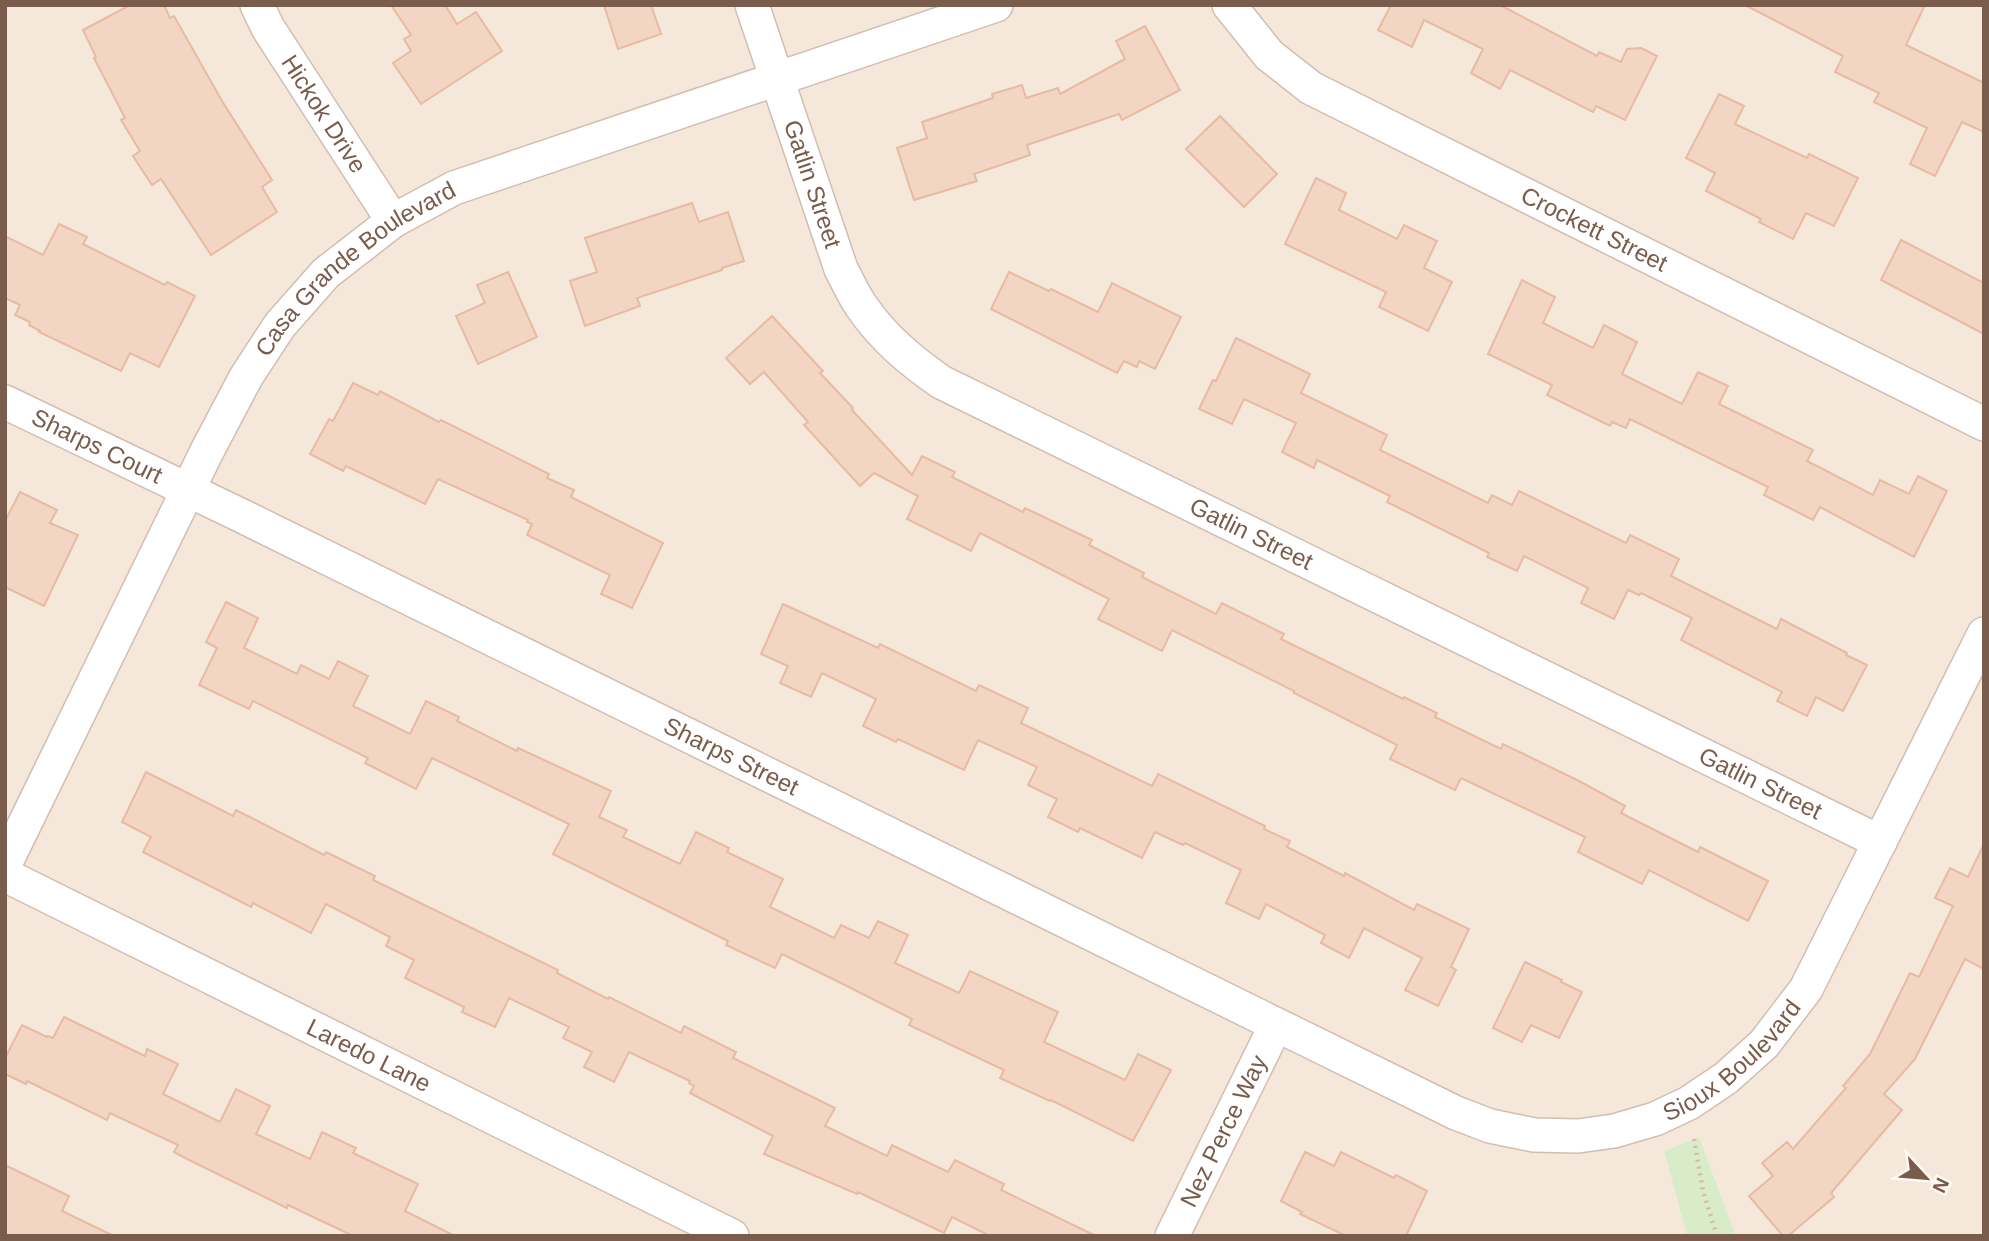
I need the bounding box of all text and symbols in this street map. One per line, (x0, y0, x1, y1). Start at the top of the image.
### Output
street label: Hickok Drive (276, 50, 372, 178)
street label: Gatlin Street (779, 116, 847, 252)
street label: Casa Grande Boulevard (249, 176, 460, 361)
street label: Crockett Street (1517, 181, 1672, 277)
street label: Sharps Court (28, 403, 167, 489)
street label: Gatlin Street (1186, 492, 1318, 575)
street label: Sharps Street (659, 712, 803, 801)
street label: Gatlin Street (1695, 741, 1827, 825)
street label: Sioux Boulevard (1658, 994, 1806, 1126)
street label: Laredo Lane (302, 1013, 435, 1097)
street label: Nez Perce Way (1174, 1050, 1272, 1211)
north arrow (1891, 1143, 1961, 1213)
text: N (1928, 1174, 1953, 1196)

